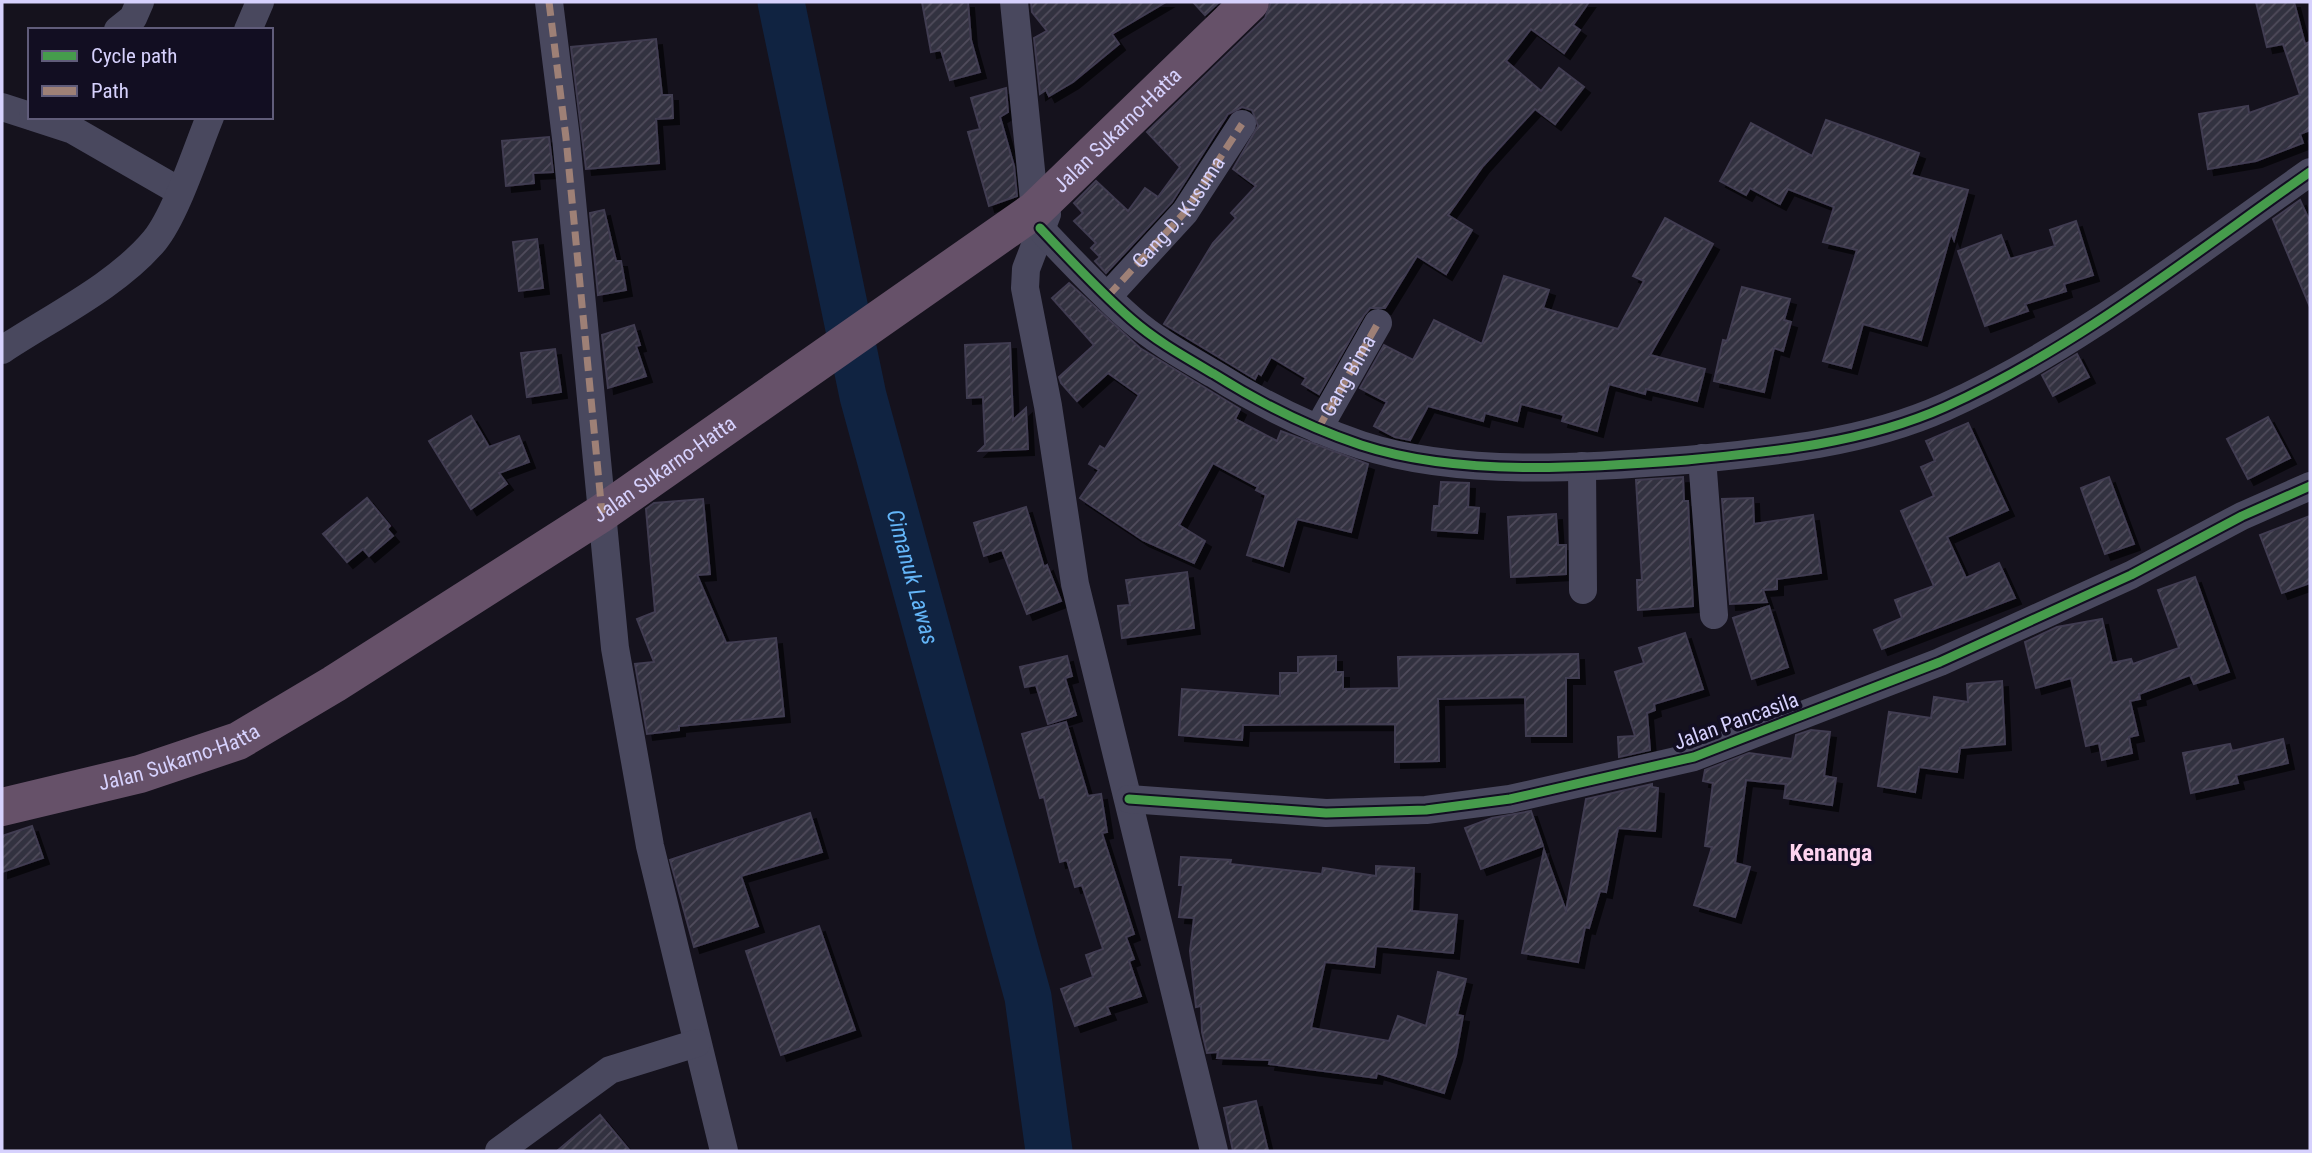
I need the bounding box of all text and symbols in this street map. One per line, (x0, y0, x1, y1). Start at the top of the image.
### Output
legend (28, 28, 273, 119)
text: Cycle path (91, 44, 177, 68)
street label: Jalan Sukarno-Hatta (1048, 63, 1186, 198)
text: Path (91, 79, 129, 103)
street label: Gang D. Kusuma (1127, 152, 1230, 273)
street label: Gang Bima (1315, 331, 1381, 421)
street label: Jalan Sukarno-Hatta (589, 411, 740, 528)
water label: Cimanuk Lawas (881, 506, 944, 648)
street label: Jalan Pancasila (1670, 687, 1802, 755)
street label: Jalan Sukarno-Hatta (96, 719, 264, 795)
district label: Kenanga (1790, 839, 1872, 867)

